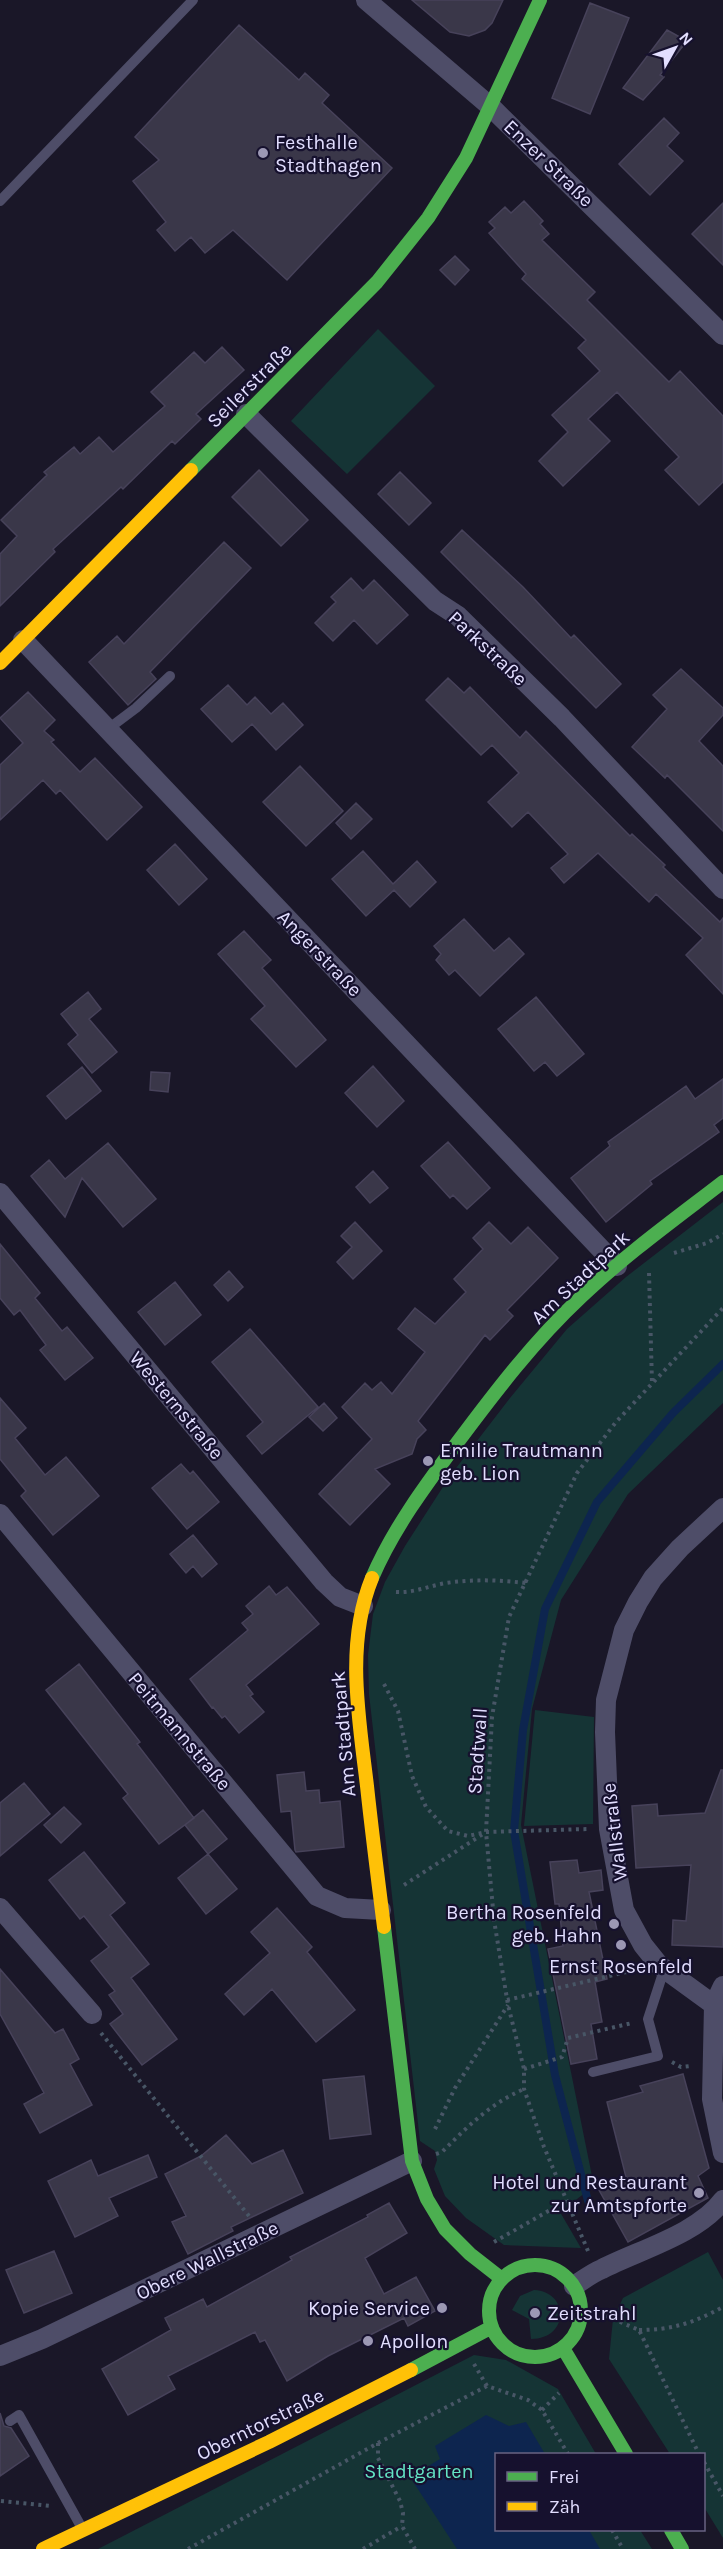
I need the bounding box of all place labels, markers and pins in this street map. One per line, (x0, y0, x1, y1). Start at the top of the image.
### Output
place label: Festhalle Stadthagen (275, 131, 382, 177)
marker: Festhalle Stadthagen (256, 146, 270, 160)
place label: Emilie Trautmann geb. Lion (440, 1439, 603, 1485)
marker: Emilie Trautmann geb. Lion (421, 1454, 435, 1468)
place label: Bertha Rosenfeld geb. Hahn (446, 1901, 602, 1947)
marker: Bertha Rosenfeld geb. Hahn (607, 1917, 621, 1931)
marker: Ernst Rosenfeld (614, 1938, 628, 1952)
place label: Ernst Rosenfeld (549, 1955, 693, 1978)
place label: Hotel und Restaurant zur Amtspforte (492, 2171, 687, 2217)
marker: Hotel und Restaurant zur Amtspforte (692, 2186, 706, 2200)
place label: Kopie Service (308, 2297, 430, 2320)
marker: Kopie Service (435, 2301, 449, 2315)
place label: Zeitstrahl (547, 2302, 637, 2325)
marker: Zeitstrahl (528, 2306, 542, 2320)
place label: Apollon (380, 2330, 448, 2353)
marker: Apollon (361, 2334, 375, 2348)

